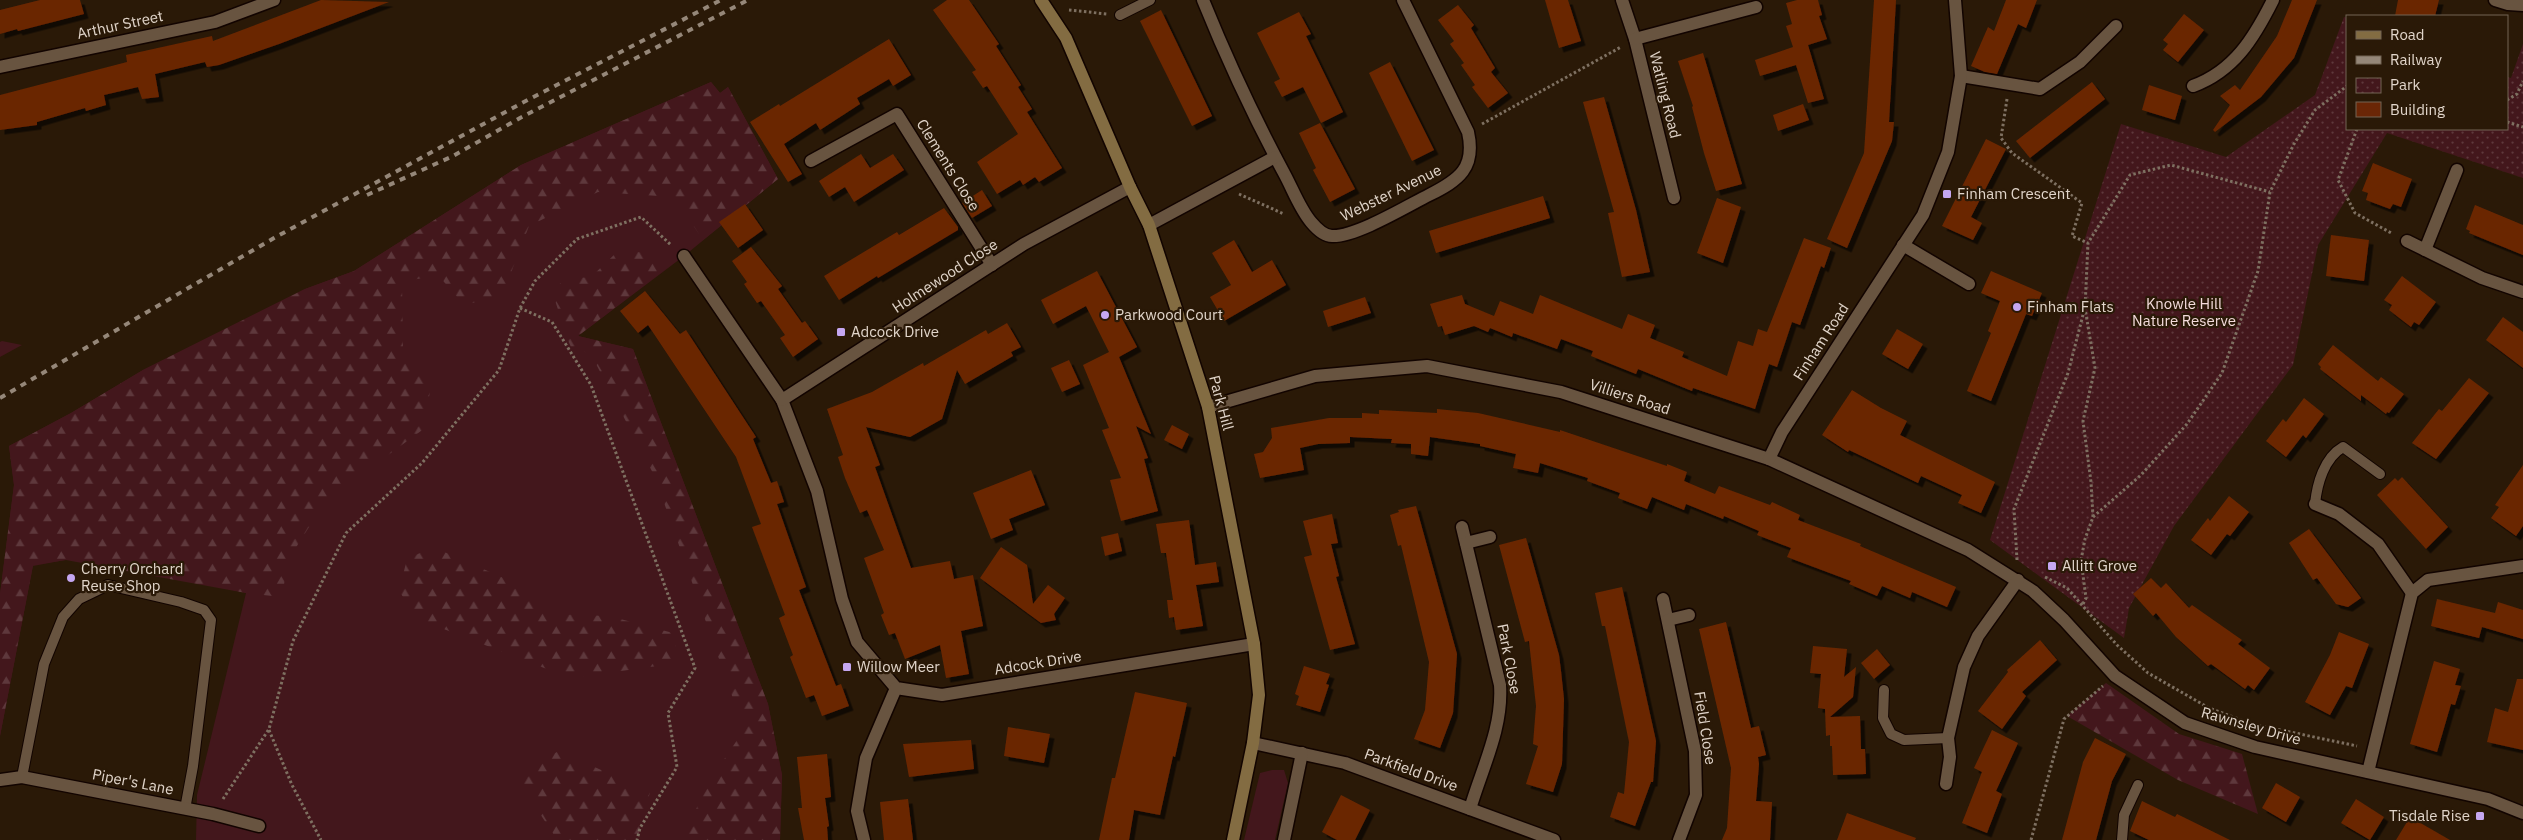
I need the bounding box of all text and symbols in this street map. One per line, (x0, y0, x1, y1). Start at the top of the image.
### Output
street label: Arthur Street (75, 6, 165, 43)
legend (2346, 15, 2508, 130)
text: Road (2390, 25, 2425, 44)
street label: Watling Road (1646, 50, 1685, 140)
text: Railway (2390, 50, 2443, 69)
text: Park (2390, 75, 2420, 94)
text: Building (2390, 100, 2445, 119)
street label: Clements Close (913, 115, 984, 214)
street label: Webster Avenue (1337, 160, 1444, 225)
place label: Finham Crescent (1957, 184, 2071, 203)
marker: Finham Crescent (1941, 188, 1953, 200)
street label: Holmewood Close (888, 234, 1001, 317)
park label: Knowle Hill Nature Reserve (2132, 294, 2236, 330)
place label: Finham Flats (2027, 297, 2114, 316)
street label: Finham Road (1789, 300, 1853, 384)
marker: Finham Flats (2011, 301, 2023, 313)
place label: Parkwood Court (1115, 305, 1223, 324)
marker: Parkwood Court (1099, 309, 1111, 321)
place label: Adcock Drive (851, 322, 939, 341)
marker: Adcock Drive (835, 326, 847, 338)
street label: Park Hill (1205, 373, 1238, 433)
street label: Villiers Road (1587, 375, 1673, 419)
place label: Allitt Grove (2062, 556, 2137, 575)
place label: Cherry Orchard Reuse Shop (81, 559, 184, 595)
marker: Allitt Grove (2046, 560, 2058, 572)
marker: Cherry Orchard Reuse Shop (65, 572, 77, 584)
street label: Park Close (1493, 622, 1526, 696)
street label: Adcock Drive (993, 646, 1083, 679)
place label: Willow Meer (857, 657, 940, 676)
marker: Willow Meer (841, 661, 853, 673)
street label: Field Close (1690, 690, 1721, 766)
street label: Rawnsley Drive (2199, 702, 2303, 749)
street label: Parkfield Drive (1362, 744, 1461, 795)
street label: Piper's Lane (91, 764, 175, 799)
place label: Tisdale Rise (2389, 806, 2470, 825)
marker: Tisdale Rise (2474, 810, 2486, 822)

